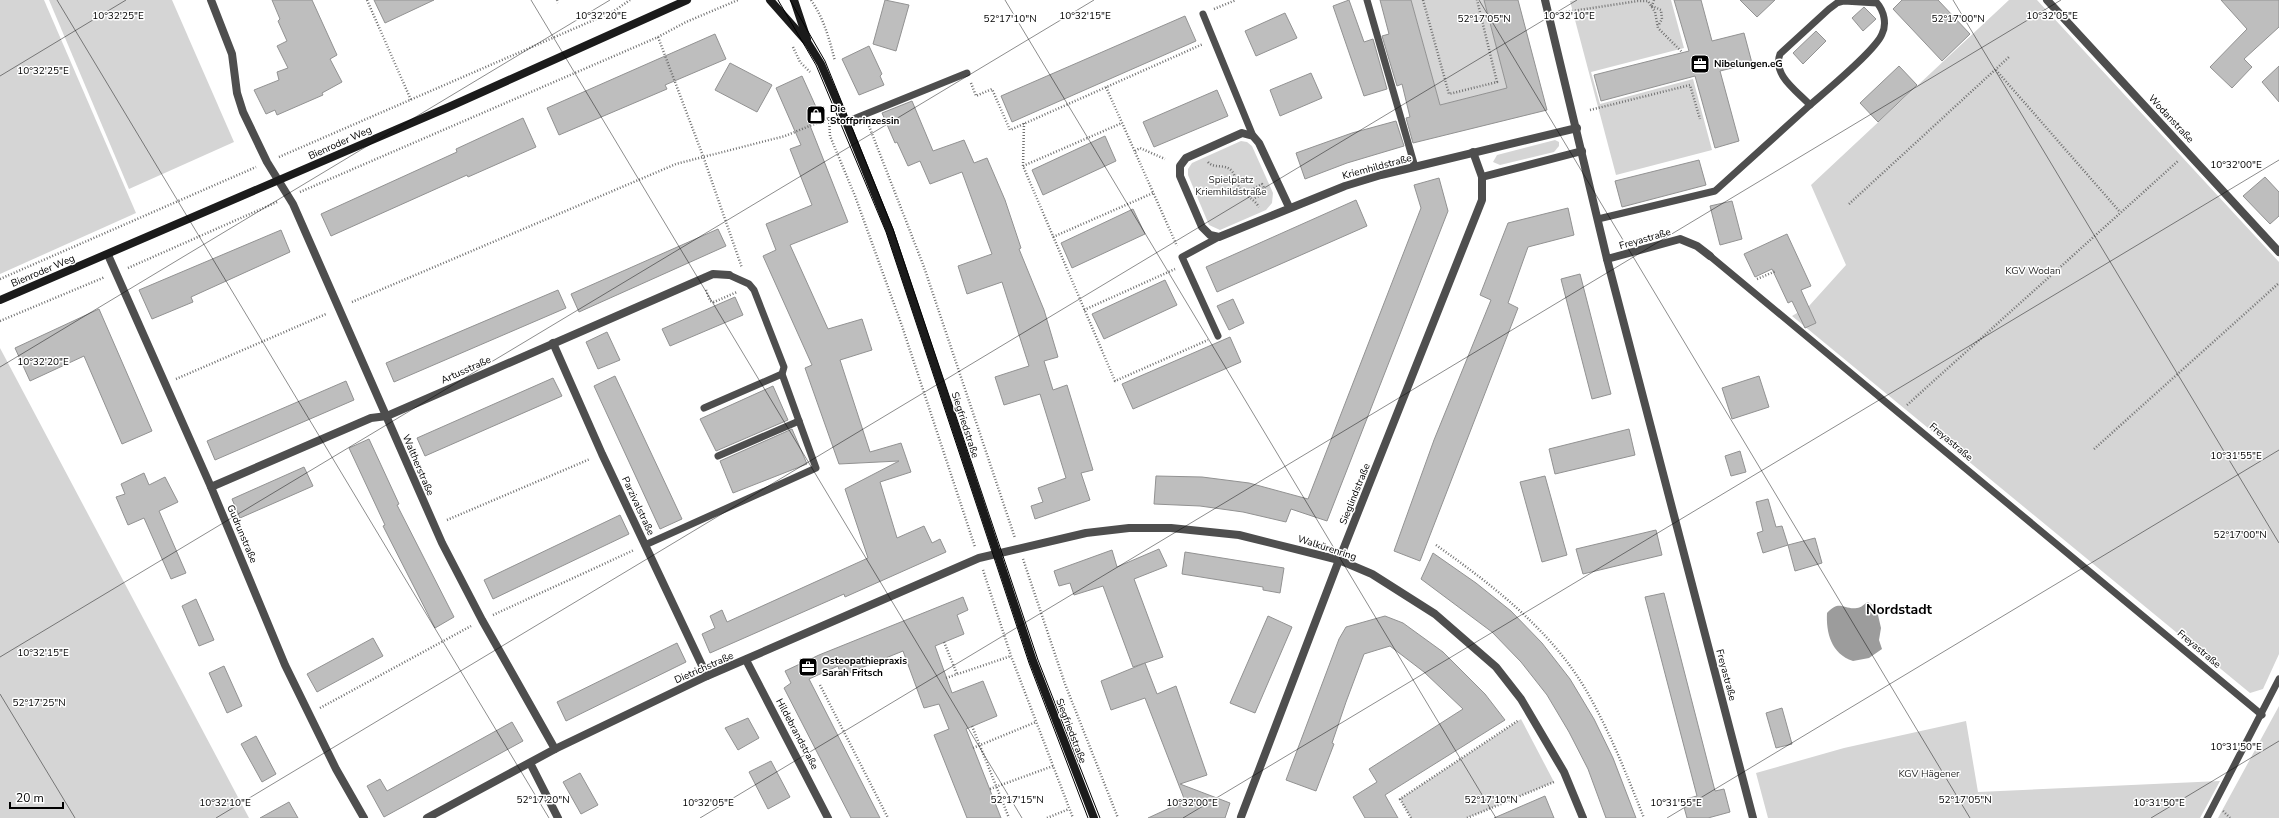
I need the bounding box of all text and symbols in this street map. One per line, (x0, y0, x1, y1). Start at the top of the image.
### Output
text: 10°32'25"E (92, 9, 144, 23)
text: 10°32'20"E (575, 9, 627, 23)
text: 10°32'15"E (1059, 9, 1111, 23)
text: 10°32'10"E (1543, 9, 1595, 23)
text: 10°32'05"E (2026, 9, 2078, 23)
text: 52°17'10"N (983, 12, 1037, 26)
text: 52°17'05"N (1457, 12, 1511, 26)
text: 52°17'00"N (1931, 12, 1985, 26)
office icon: Nibelungen.eG (1689, 53, 1711, 75)
place label: Nibelungen.eG (1714, 57, 1783, 71)
text: 10°32'25"E (17, 64, 69, 78)
street label: Wodanstraße (2145, 92, 2197, 146)
place label: Die Stoffprinzessin (830, 102, 899, 128)
shop icon: Die Stoffprinzessin (805, 104, 827, 126)
street label: Bienroder Weg (306, 123, 374, 163)
street label: Kriemhildstraße (1341, 151, 1413, 183)
text: 10°32'00"E (2210, 158, 2262, 172)
park label: Spielplatz Kriemhildstraße (1195, 173, 1267, 199)
street label: Freyastraße (1618, 225, 1672, 253)
street label: Bienroder Weg (9, 251, 77, 291)
park label: KGV Wodan (2005, 264, 2061, 278)
street label: Artusstraße (439, 353, 493, 387)
text: 10°32'20"E (17, 355, 69, 369)
street label: Siegfriedstraße (948, 390, 982, 460)
street label: Freyastraße (1926, 420, 1976, 464)
street label: Waltherstraße (399, 432, 437, 498)
text: 10°31'55"E (2210, 449, 2262, 463)
street label: Sieglindstraße (1336, 461, 1374, 527)
street label: Parzivalstraße (618, 474, 658, 538)
street label: Gudrunstraße (223, 503, 261, 565)
text: 52°17'00"N (2213, 528, 2267, 542)
street label: Walkürenring (1296, 532, 1358, 564)
district label: Nordstadt (1866, 600, 1933, 619)
street label: Freyastraße (2174, 627, 2224, 671)
text: 10°32'15"E (17, 646, 69, 660)
street label: Freyastraße (1712, 648, 1740, 702)
street label: Dietrichstraße (672, 649, 736, 687)
place label: Osteopathiepraxis Sarah Fritsch (822, 654, 907, 680)
office icon: Osteopathiepraxis Sarah Fritsch (797, 656, 819, 678)
text: 52°17'25"N (12, 696, 66, 710)
street label: Hildebrandstraße (772, 696, 822, 772)
street label: Siegfriedstraße (1052, 696, 1090, 766)
text: 10°31'50"E (2210, 740, 2262, 754)
park label: KGV Hägener (1898, 767, 1960, 781)
scale bar (10, 784, 63, 810)
text: 20 m (16, 790, 44, 806)
text: 52°17'20"N (516, 793, 570, 807)
text: 52°17'15"N (990, 793, 1044, 807)
text: 52°17'10"N (1464, 793, 1518, 807)
text: 52°17'05"N (1938, 793, 1992, 807)
text: 10°32'10"E (199, 796, 251, 810)
text: 10°32'05"E (682, 796, 734, 810)
text: 10°32'00"E (1166, 796, 1218, 810)
text: 10°31'55"E (1650, 796, 1702, 810)
text: 10°31'50"E (2133, 796, 2185, 810)

